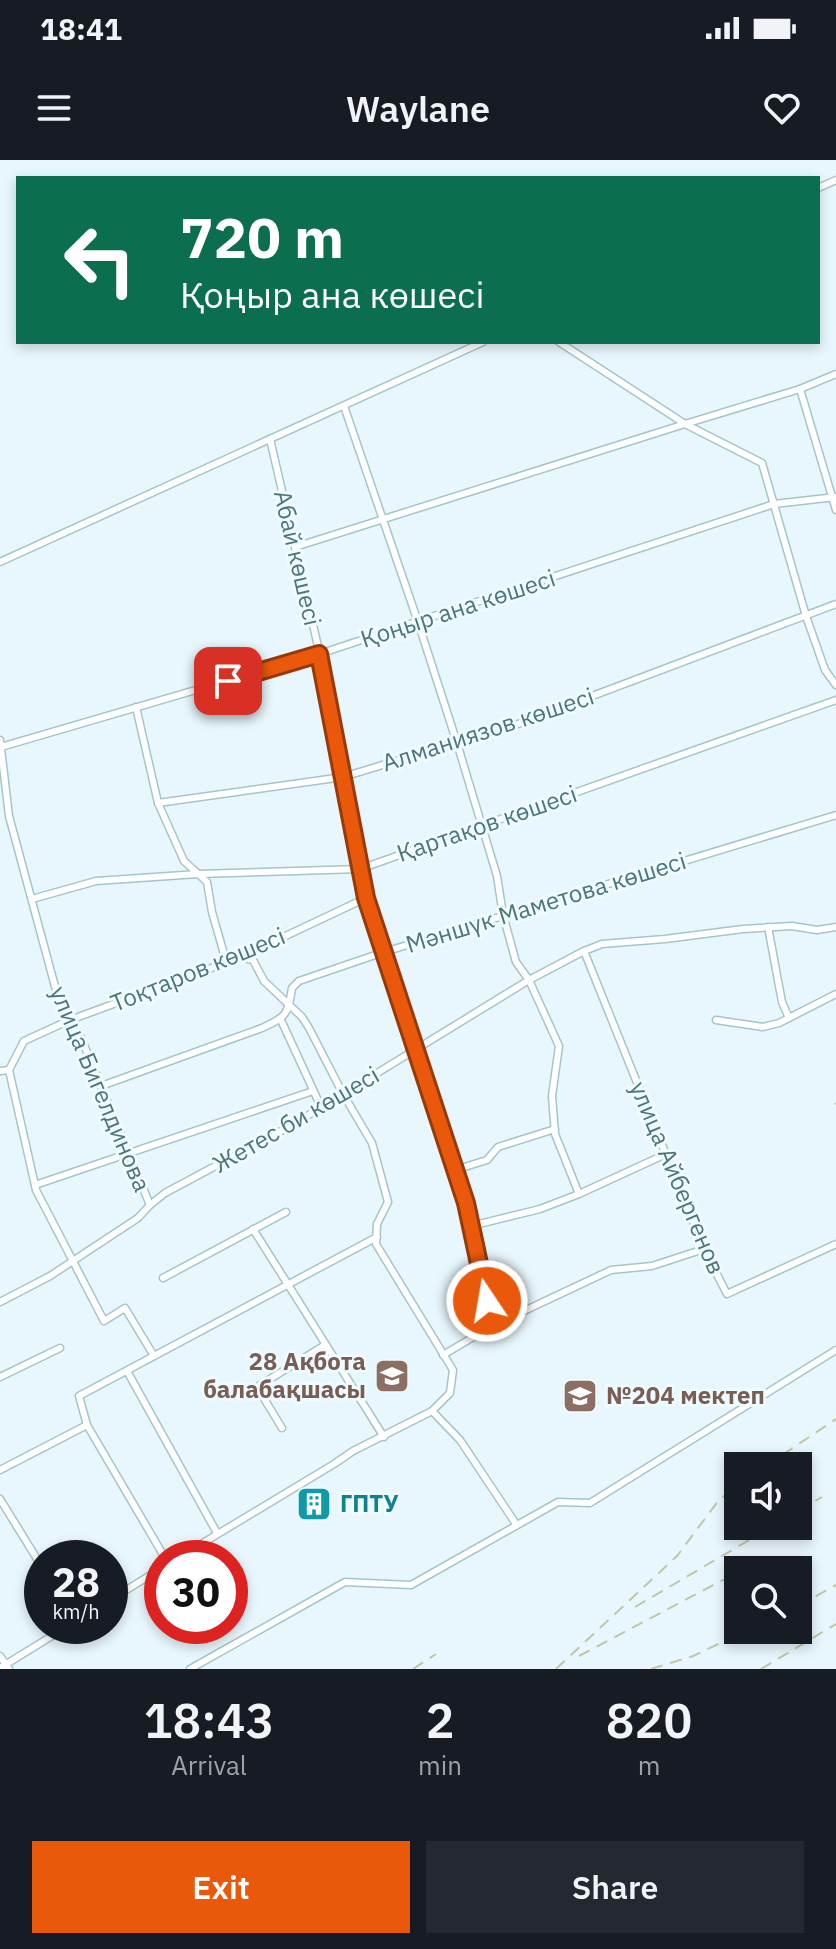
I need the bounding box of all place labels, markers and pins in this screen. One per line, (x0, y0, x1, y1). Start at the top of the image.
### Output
pin (194, 647, 262, 715)
place label: 28 Ақбота балабақшасы (203, 1345, 366, 1405)
school or university icon: 28 Ақбота балабақшасы (373, 1357, 411, 1395)
school or university icon: №204 мектеп (561, 1377, 599, 1415)
place label: №204 мектеп (606, 1379, 765, 1411)
building icon: ГПТУ (295, 1485, 333, 1523)
place label: ГПТУ (340, 1487, 399, 1519)

